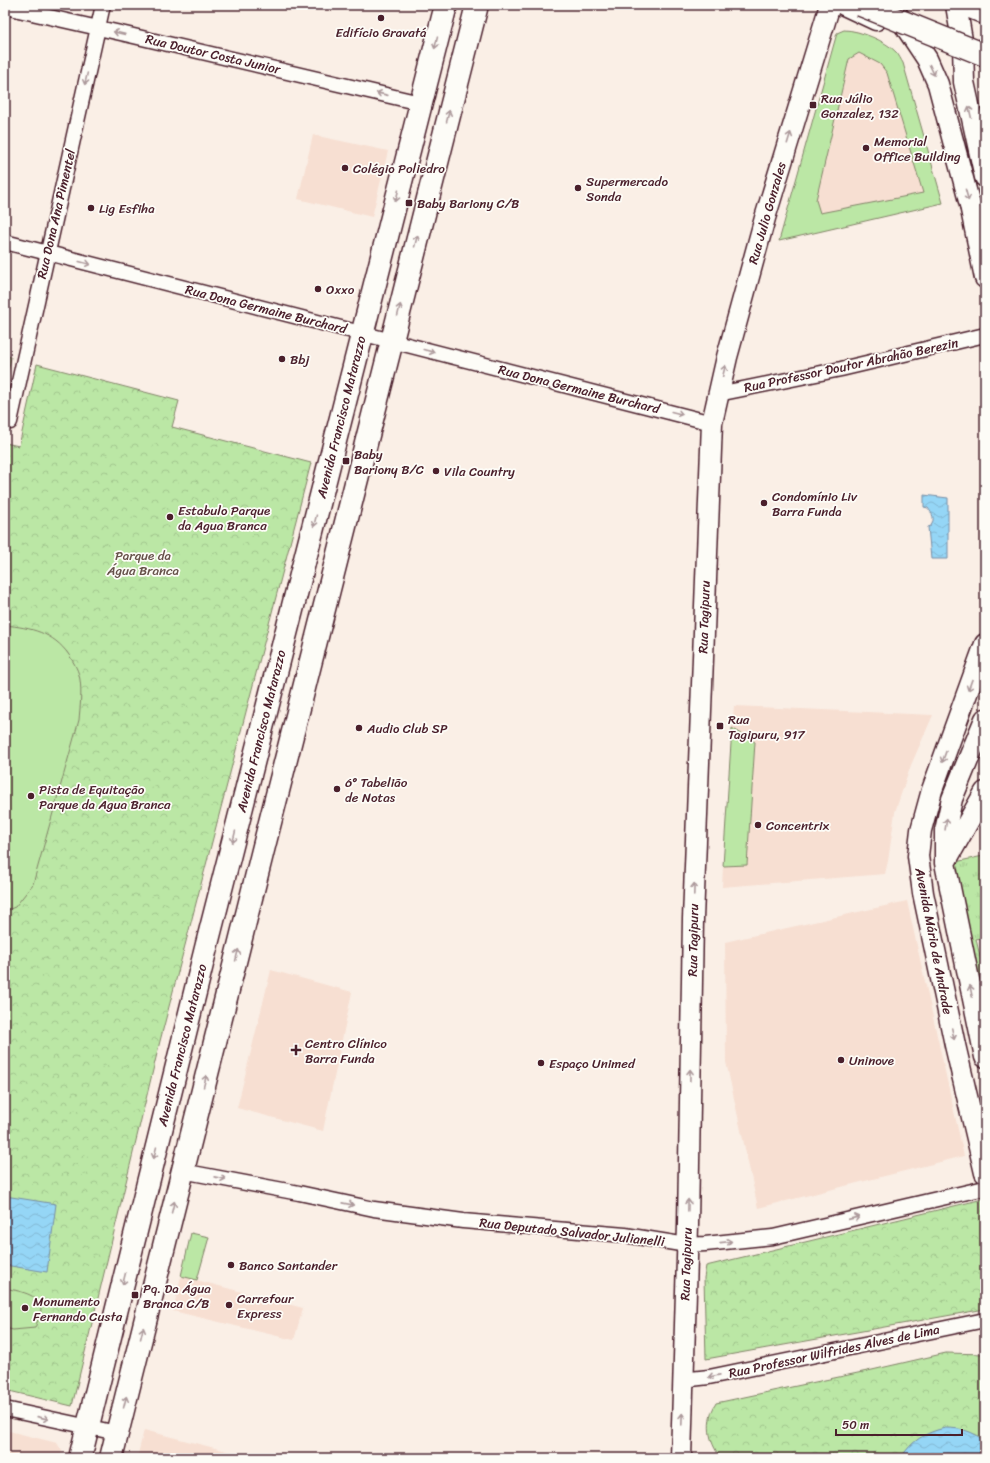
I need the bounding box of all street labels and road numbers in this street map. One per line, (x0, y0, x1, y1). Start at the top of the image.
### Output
street label: Rua Doutor Costa Junior (143, 27, 283, 81)
street label: Rua Dona Ana Pimentel (30, 147, 82, 281)
street label: Rua Julio Gonzales (741, 159, 793, 267)
street label: Rua Dona Germaine Burchard (183, 278, 350, 340)
street label: Rua Professor Doutor Abrahão Berezin (742, 331, 960, 399)
street label: Avenida Francisco Matarazzo (309, 333, 372, 502)
street label: Rua Dona Germaine Burchard (496, 358, 663, 420)
street label: Rua Tagipuru (691, 580, 717, 654)
street label: Avenida Francisco Matarazzo (229, 647, 292, 816)
street label: Avenida Mário de Andrade (908, 865, 960, 1017)
street label: Rua Tagipuru (681, 903, 705, 977)
street label: Avenida Francisco Matarazzo (150, 961, 213, 1130)
street label: Rua Deputado Salvador Julianelli (478, 1211, 666, 1253)
street label: Rua Tagipuru (673, 1227, 699, 1301)
street label: Rua Professor Wilfrides Alves de Lima (726, 1317, 942, 1385)

